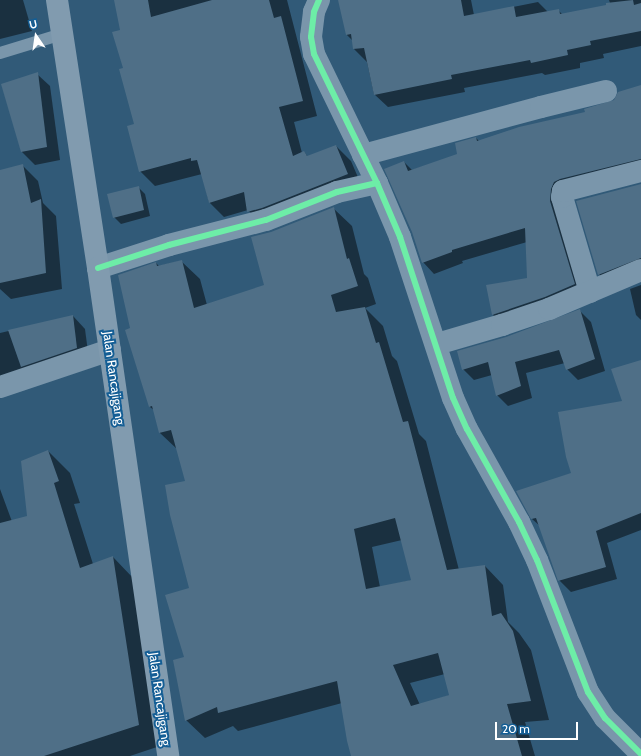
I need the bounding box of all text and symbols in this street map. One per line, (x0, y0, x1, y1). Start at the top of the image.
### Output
north arrow (16, 16, 56, 56)
text: U (28, 17, 39, 32)
street label: Jalan Rancajigang (100, 330, 128, 426)
street label: Jalan Rancajigang (146, 651, 174, 747)
scale bar (497, 714, 580, 740)
text: 20 m (502, 721, 530, 736)

